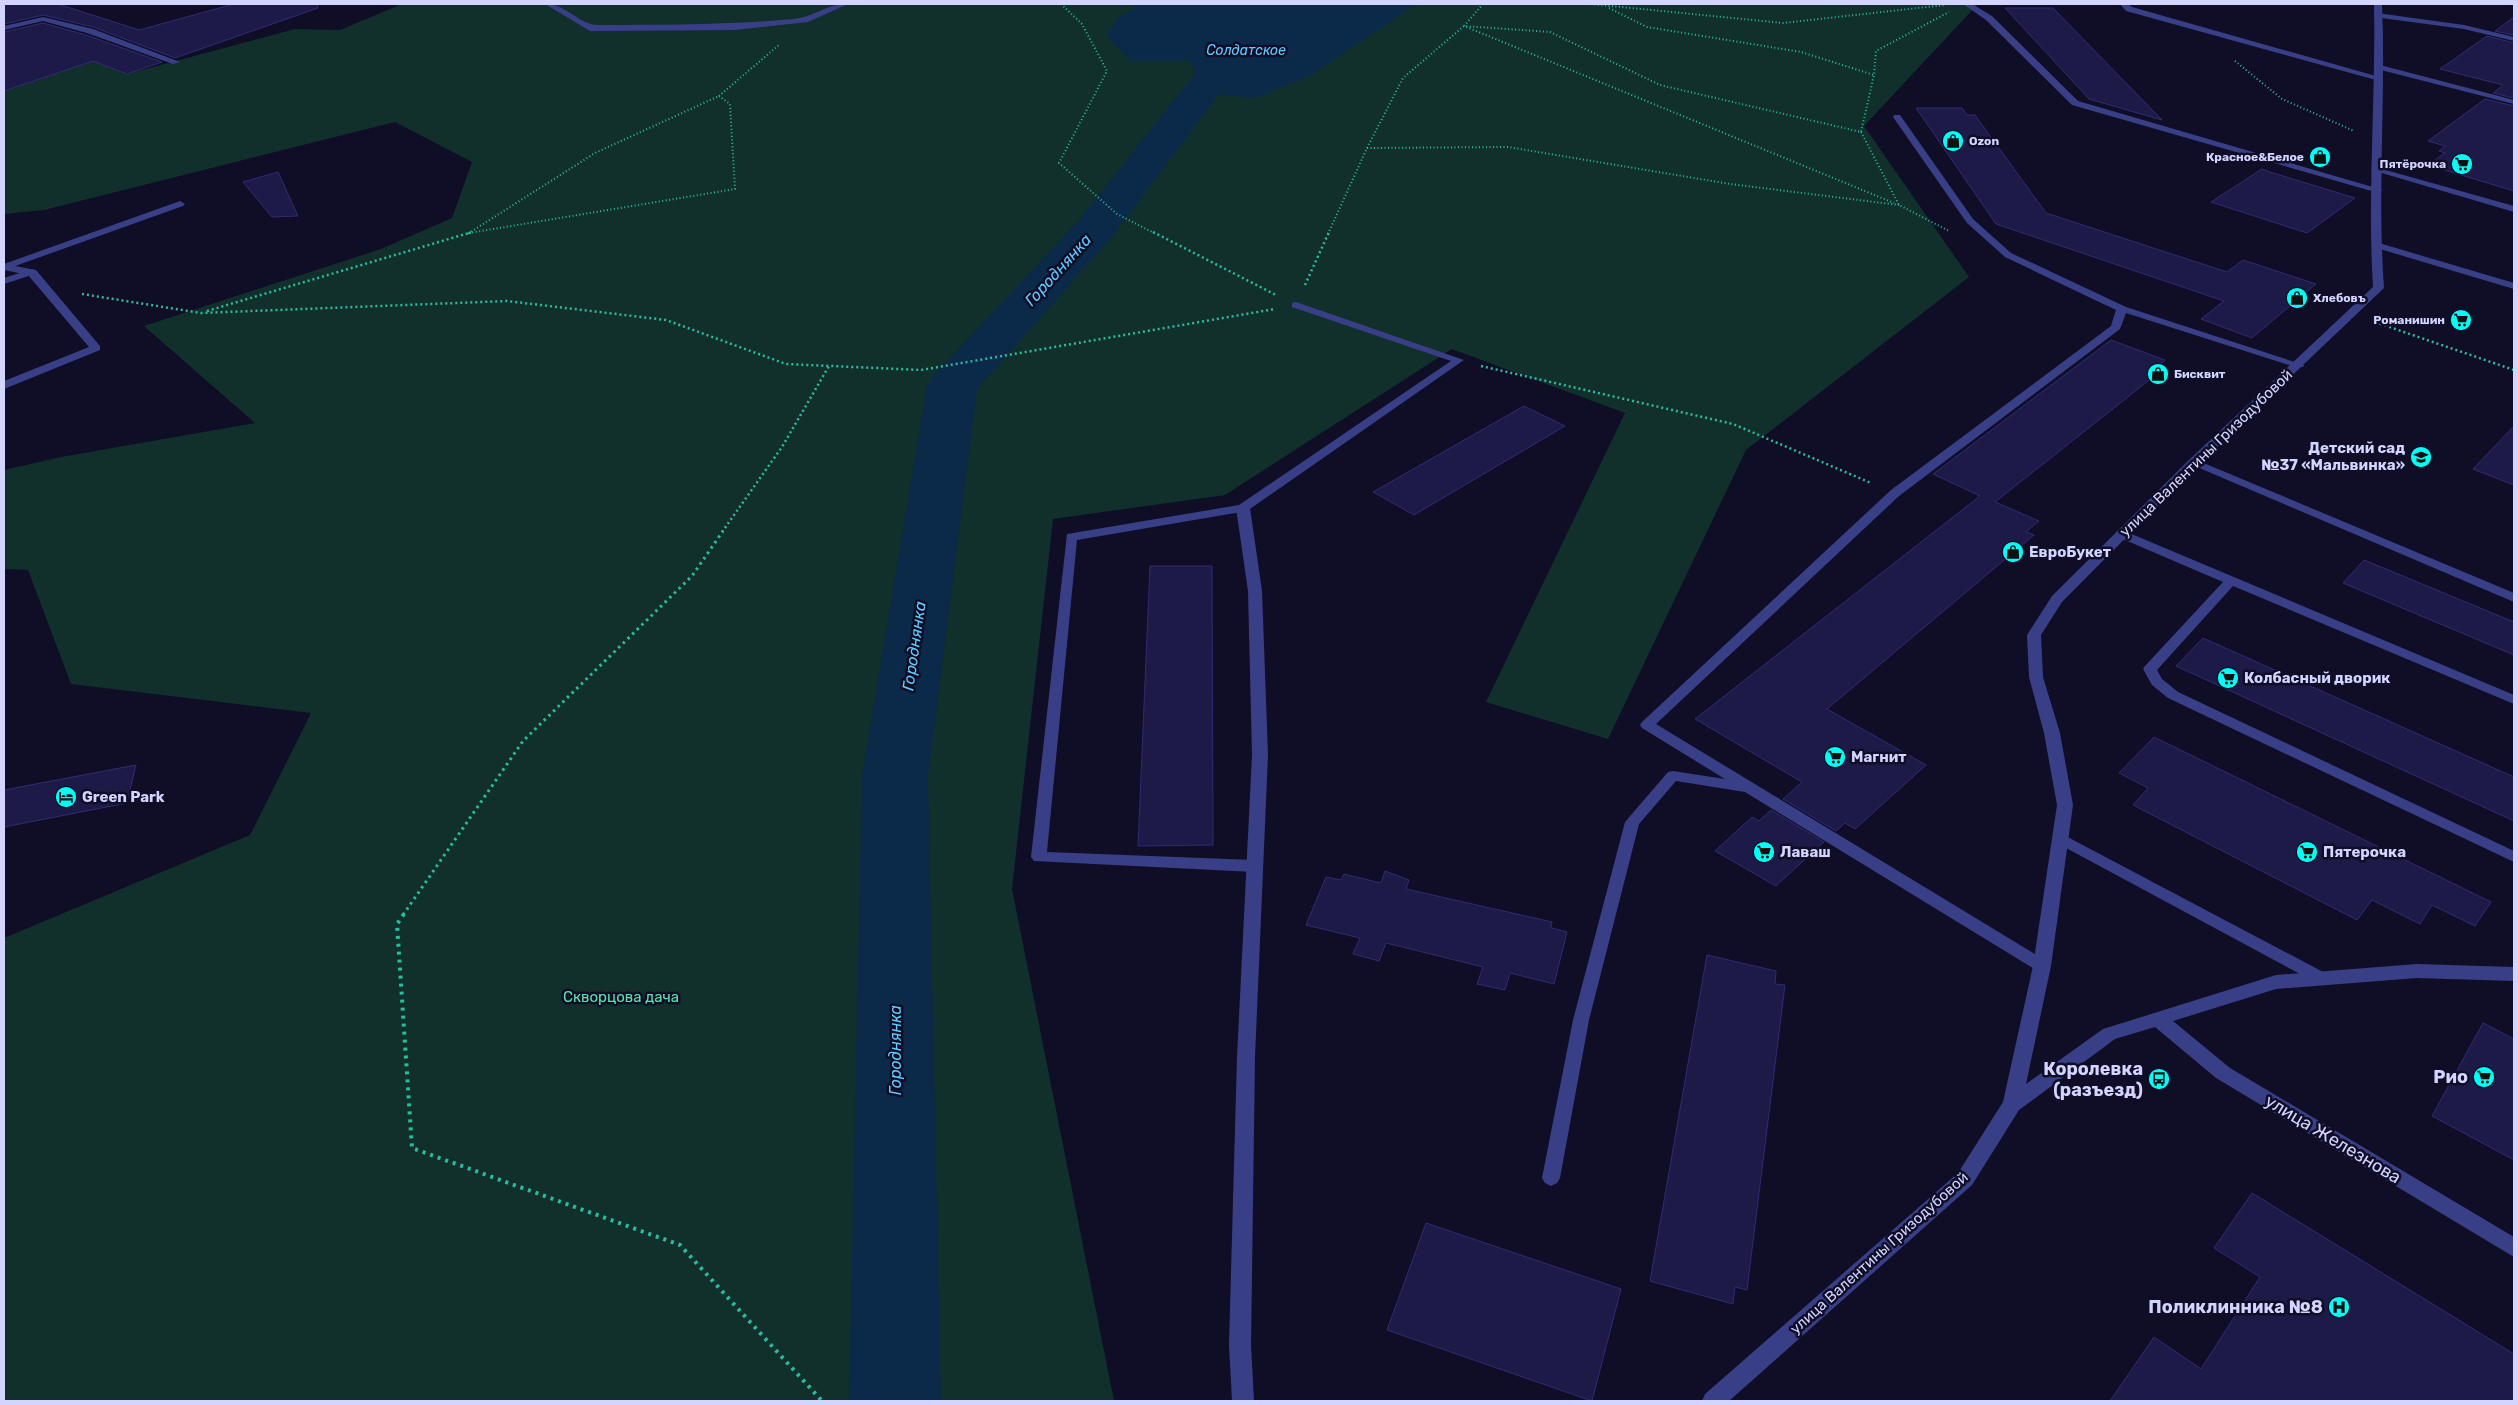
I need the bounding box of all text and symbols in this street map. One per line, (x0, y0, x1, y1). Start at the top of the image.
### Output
water label: Солдатское (1206, 42, 1286, 59)
shop icon: Ozon (1941, 129, 1965, 153)
place label: Ozon (1969, 134, 1999, 148)
shop icon: Красное&Белое (2308, 145, 2332, 169)
place label: Красное&Белое (2206, 150, 2304, 164)
supermarket icon: Пятёрочка (2450, 152, 2474, 176)
place label: Пятёрочка (2380, 157, 2446, 171)
water label: Городнянка (1021, 230, 1095, 310)
shop icon: Хлебовъ (2285, 286, 2309, 310)
place label: Хлебовъ (2313, 291, 2366, 305)
supermarket icon: Романишин (2449, 308, 2473, 332)
place label: Романишин (2373, 313, 2445, 327)
shop icon: Бисквит (2146, 362, 2170, 386)
street label: улица Валентины Гризодубовой (2116, 366, 2296, 540)
place label: Бисквит (2174, 367, 2226, 381)
place label: Детский сад №37 «Мальвинка» (2261, 439, 2405, 474)
school or university icon: Детский сад №37 «Мальвинка» (2409, 445, 2433, 469)
shop icon: ЕвроБукет (2001, 540, 2025, 564)
place label: ЕвроБукет (2029, 543, 2112, 561)
water label: Городнянка (898, 600, 930, 692)
supermarket icon: Колбасный дворик (2216, 666, 2240, 690)
place label: Колбасный дворик (2244, 669, 2390, 687)
supermarket icon: Магнит (1823, 745, 1847, 769)
place label: Магнит (1851, 748, 1907, 766)
hotel icon: Green Park (54, 785, 78, 809)
place label: Green Park (82, 788, 165, 806)
supermarket icon: Лаваш (1752, 840, 1776, 864)
supermarket icon: Пятерочка (2295, 840, 2319, 864)
place label: Лаваш (1780, 843, 1831, 861)
place label: Пятерочка (2323, 843, 2406, 861)
park label: Скворцова дача (563, 988, 679, 1006)
water label: Городнянка (886, 1005, 905, 1095)
place label: Королевка (разъезд) (2043, 1058, 2143, 1101)
supermarket icon: Рио (2472, 1065, 2496, 1089)
place label: Рио (2433, 1066, 2468, 1088)
bus stop icon: Королевка (разъезд) (2147, 1067, 2171, 1091)
street label: улица Железнова (2261, 1090, 2405, 1188)
street label: улица Валентины Гризодубовой (1786, 1168, 1972, 1338)
hospital icon: Поликлинника №8 (2327, 1295, 2351, 1319)
place label: Поликлинника №8 (2148, 1296, 2323, 1318)

